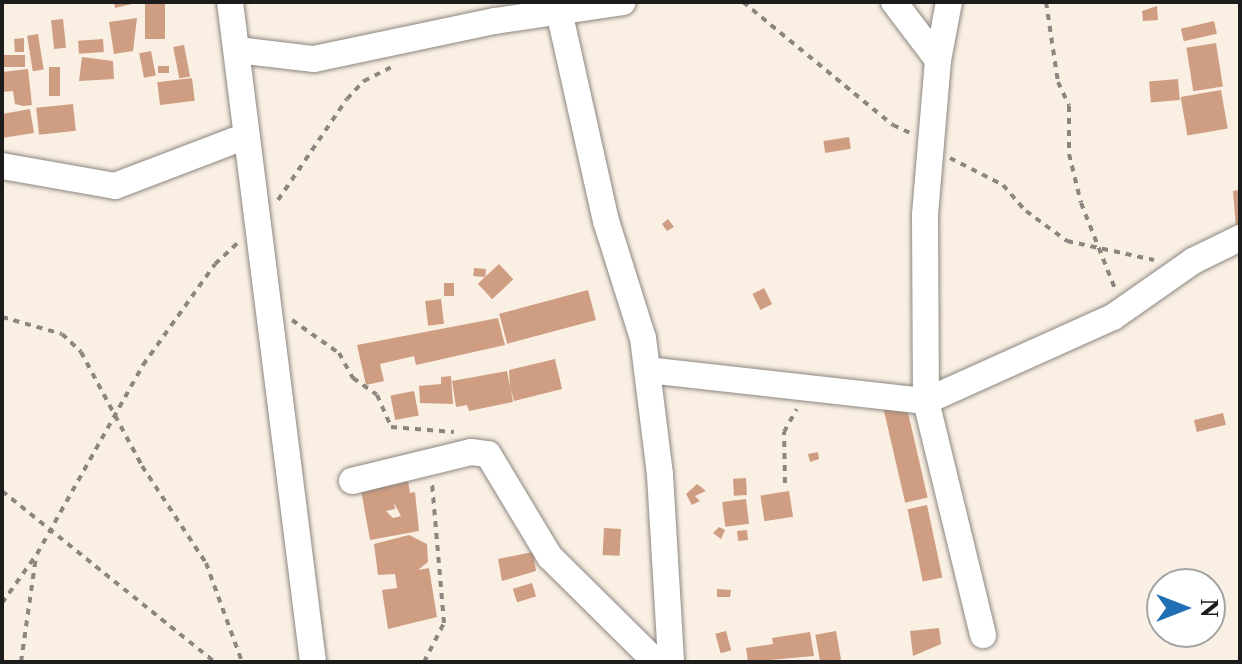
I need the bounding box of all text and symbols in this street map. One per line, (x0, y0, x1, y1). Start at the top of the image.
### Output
north arrow (1146, 568, 1226, 648)
text: N (1195, 598, 1222, 618)

